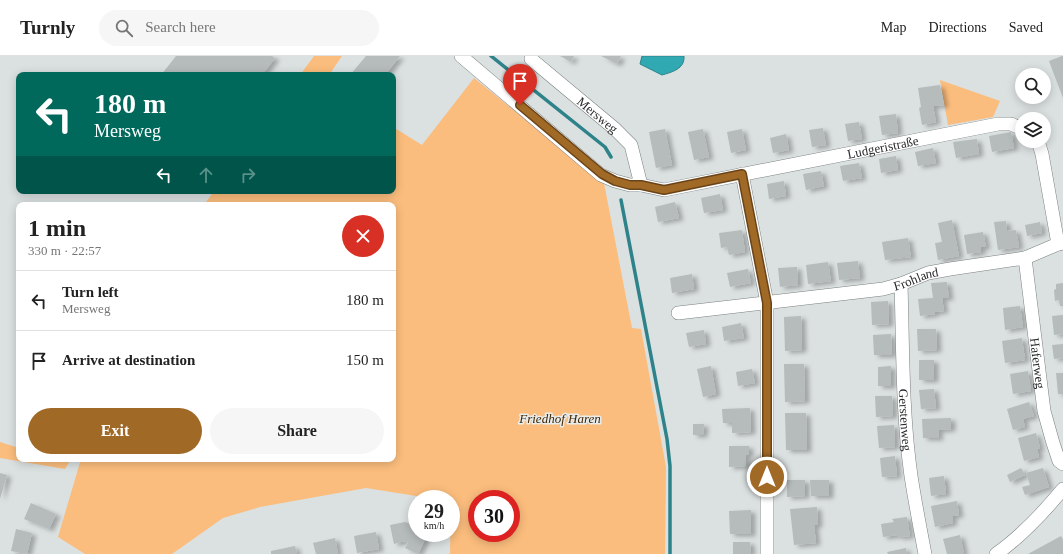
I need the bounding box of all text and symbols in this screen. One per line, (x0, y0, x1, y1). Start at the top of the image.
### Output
search box (99, 10, 379, 46)
text: Turnly (20, 17, 75, 38)
icon: search (113, 17, 135, 39)
text: Search here (145, 19, 216, 35)
text: Map (881, 20, 906, 35)
text: Directions (928, 20, 987, 35)
text: Saved (1009, 20, 1043, 35)
pin (503, 64, 537, 105)
map controls (1015, 68, 1051, 148)
button: search (1015, 68, 1051, 104)
icon: arrive (509, 70, 531, 92)
icon: left (28, 88, 80, 140)
text: 180 m (94, 88, 166, 119)
street label: Mersweg (574, 93, 622, 136)
button: layers (1015, 112, 1051, 148)
text: Mersweg (94, 121, 161, 141)
street label: Ludgeristraße (846, 132, 920, 161)
icon: left (153, 164, 175, 186)
icon: ahead (195, 164, 217, 186)
icon: right (237, 164, 259, 186)
text: 1 min (28, 215, 86, 241)
button: close (342, 215, 384, 257)
text: 330 m · 22:57 (28, 243, 101, 258)
street label: Frohland (892, 264, 940, 293)
text: Turn left (62, 284, 119, 300)
icon: left (28, 290, 50, 312)
text: 180 m (346, 292, 384, 308)
text: Mersweg (62, 301, 110, 316)
street label: Haferweg (1027, 337, 1049, 390)
icon: arrive (28, 350, 50, 372)
text: Arrive at destination (62, 352, 195, 368)
text: 150 m (346, 352, 384, 368)
street label: Gerstenweg (896, 389, 915, 452)
button: Exit (28, 408, 202, 454)
button: Share (210, 408, 384, 454)
park label: Friedhof Haren (518, 411, 601, 426)
position arrow (746, 456, 788, 498)
speed limit sign: 30 (468, 490, 520, 542)
text: 29 (424, 500, 444, 522)
text: km/h (424, 520, 444, 531)

